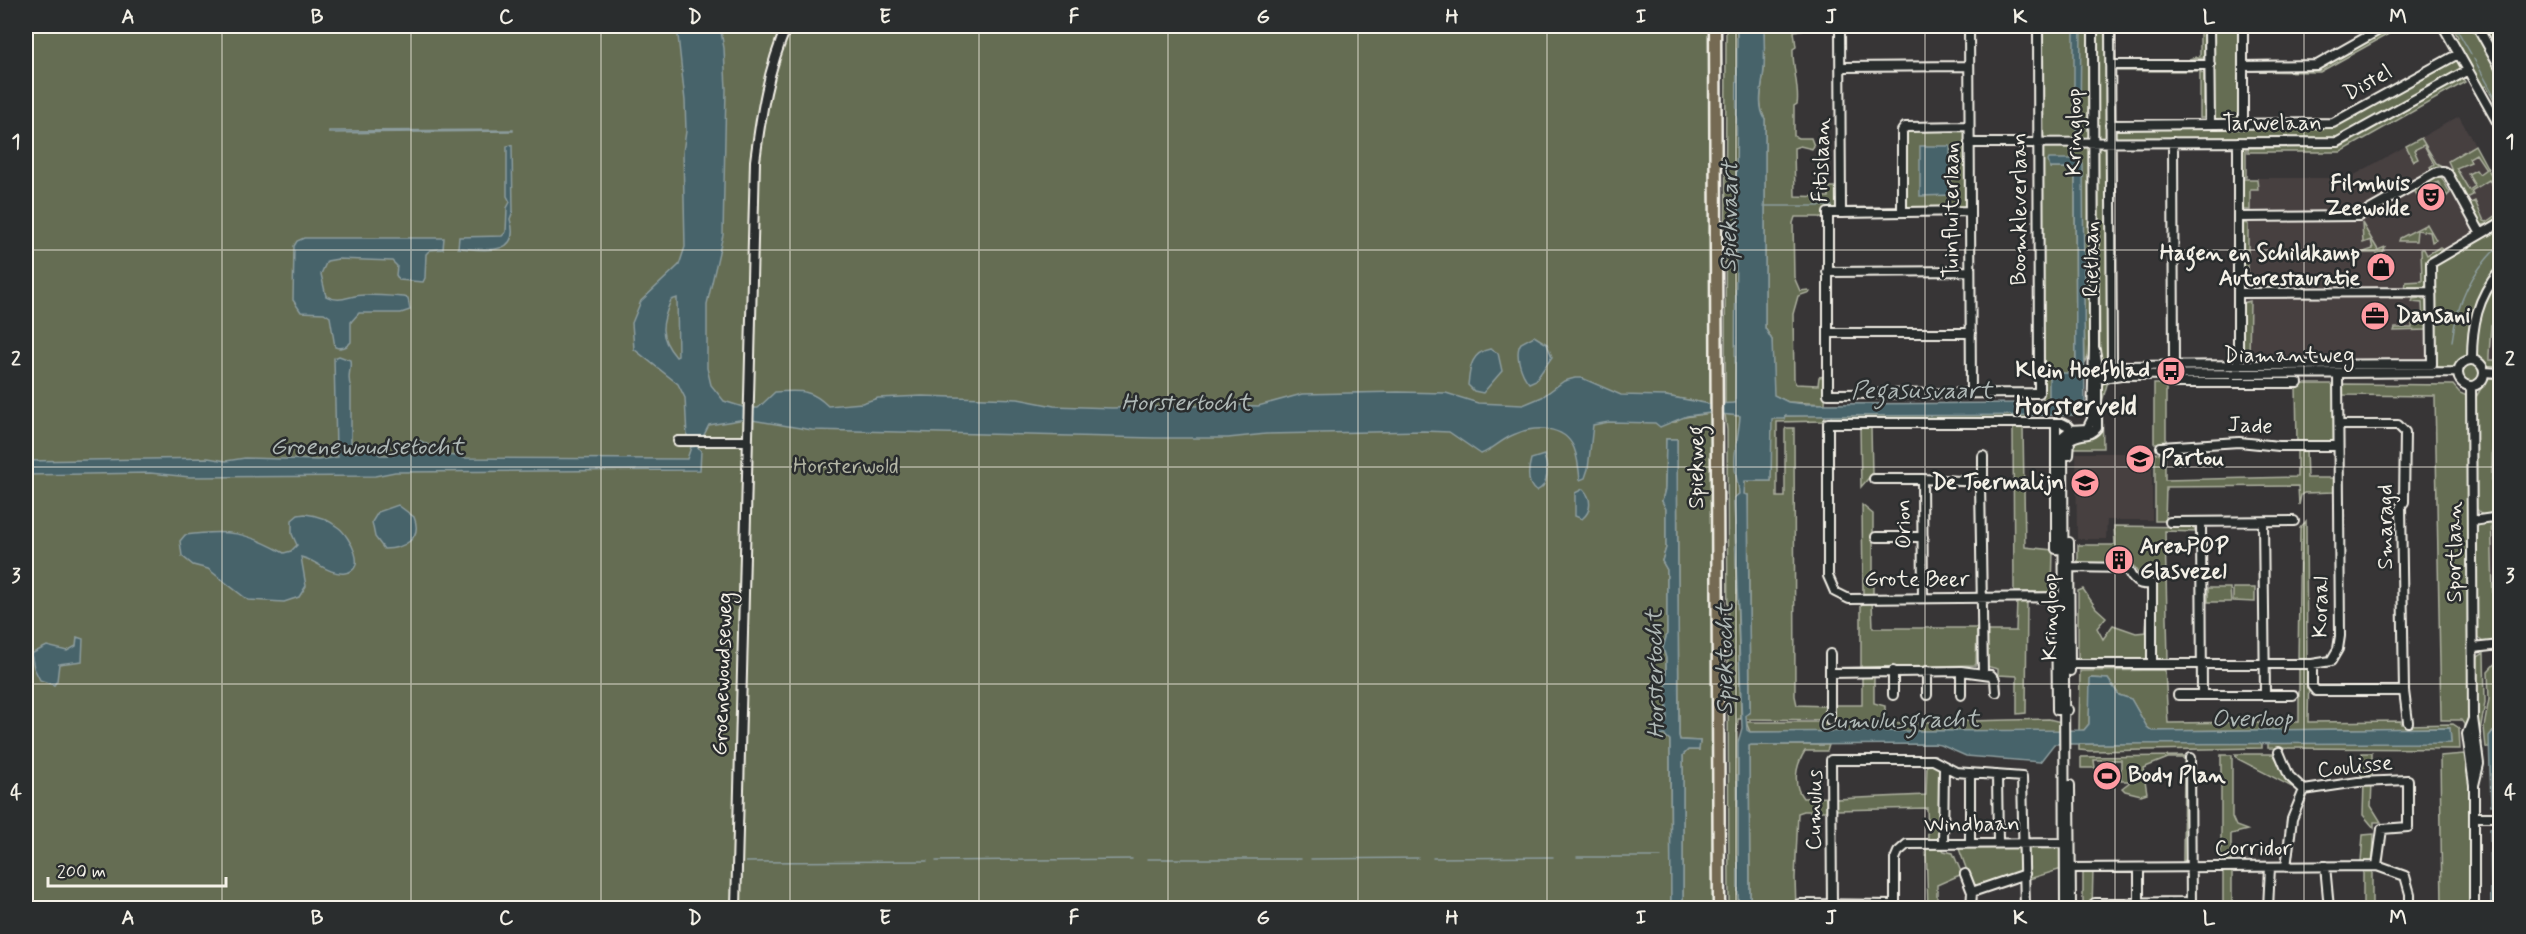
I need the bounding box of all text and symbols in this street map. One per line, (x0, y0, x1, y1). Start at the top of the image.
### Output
text: A (121, 4, 135, 31)
text: B (311, 4, 324, 31)
text: C (499, 4, 514, 31)
text: D (688, 4, 702, 31)
text: E (879, 4, 891, 31)
text: F (1069, 4, 1080, 31)
text: G (1256, 4, 1270, 31)
text: H (1445, 4, 1459, 31)
text: I (1636, 4, 1646, 31)
text: J (1825, 4, 1837, 31)
text: K (2013, 4, 2028, 31)
text: L (2203, 4, 2216, 31)
text: M (2389, 4, 2407, 31)
street label: Distel (2339, 58, 2397, 108)
street label: Kringloop (2061, 88, 2090, 176)
street label: Tarwelaan (2222, 110, 2322, 138)
street label: Fitislaan (1807, 117, 1837, 203)
text: 1 (12, 129, 20, 156)
text: 1 (2506, 129, 2514, 156)
street label: Boomkleverlaan (2006, 133, 2034, 285)
street label: Tuinfluiterlaan (1938, 142, 1966, 278)
water label: Spiekvaart (1714, 159, 1747, 273)
place label: Filmhuis Zeewolde (2325, 170, 2410, 223)
theatre icon: Filmhuis Zeewolde (2415, 181, 2447, 213)
street label: Rietlaan (2078, 221, 2106, 297)
place label: Hagen en Schildkamp Autorestauratie (2160, 240, 2360, 293)
shop icon: Hagen en Schildkamp Autorestauratie (2365, 251, 2397, 283)
office icon: Dansani (2359, 300, 2391, 332)
place label: Dansani (2396, 302, 2470, 330)
street label: Diamantweg (2224, 342, 2355, 373)
text: 2 (11, 346, 21, 373)
text: 2 (2505, 346, 2515, 373)
bus stop icon: Klein Hoefblad (2155, 355, 2187, 387)
place label: Klein Hoefblad (2016, 357, 2150, 385)
water label: Pegasusvaart (1851, 376, 1995, 410)
water label: Horstertocht (1121, 388, 1253, 419)
district label: Horsterveld (2015, 390, 2137, 424)
street label: Jade (2227, 411, 2273, 441)
street label: Spiekweg (1683, 425, 1714, 509)
water label: Groenewoudsetocht (270, 432, 466, 463)
school or university icon: Partou (2124, 443, 2156, 475)
place label: Partou (2161, 445, 2224, 473)
park label: Horsterwold (793, 453, 899, 481)
school or university icon: De Toermalijn (2069, 467, 2101, 499)
place label: De Toermalijn (1932, 469, 2064, 497)
street label: Smaragd (2372, 484, 2401, 570)
street label: Orion (1890, 499, 1918, 549)
street label: Sportlaan (2441, 502, 2469, 602)
place label: AreaPOP Glasvezel (2140, 533, 2229, 586)
building icon: AreaPOP Glasvezel (2103, 544, 2135, 576)
text: 3 (11, 563, 21, 590)
text: 3 (2505, 563, 2515, 590)
street label: Grote Beer (1864, 566, 1970, 594)
street label: Kringloop (2037, 573, 2066, 661)
street label: Koraal (2306, 576, 2336, 638)
street label: Groenewoudseweg (706, 592, 743, 756)
water label: Spiektocht (1710, 601, 1741, 715)
water label: Horstertocht (1639, 607, 1673, 739)
water label: Cumulusgracht (1818, 704, 1982, 741)
water label: Overloop (2211, 704, 2294, 735)
street label: Coulisse (2316, 749, 2394, 785)
sports icon: Body Plan (2091, 760, 2123, 792)
place label: Body Plan (2128, 762, 2226, 790)
street label: Cumulus (1800, 769, 1830, 851)
text: 4 (10, 780, 22, 807)
text: 4 (2504, 780, 2516, 807)
street label: Windbaan (1924, 810, 2020, 840)
street label: Corridor (2214, 835, 2292, 863)
scale bar (48, 850, 226, 888)
text: 200 m (57, 860, 106, 884)
text: A (121, 905, 135, 932)
text: B (311, 905, 324, 932)
text: C (499, 905, 514, 932)
text: D (688, 905, 702, 932)
text: E (879, 905, 891, 932)
text: F (1069, 905, 1080, 932)
text: G (1256, 905, 1270, 932)
text: H (1445, 905, 1459, 932)
text: I (1636, 905, 1646, 932)
text: J (1825, 905, 1837, 932)
text: K (2013, 905, 2028, 932)
text: L (2203, 905, 2216, 932)
text: M (2389, 905, 2407, 932)

